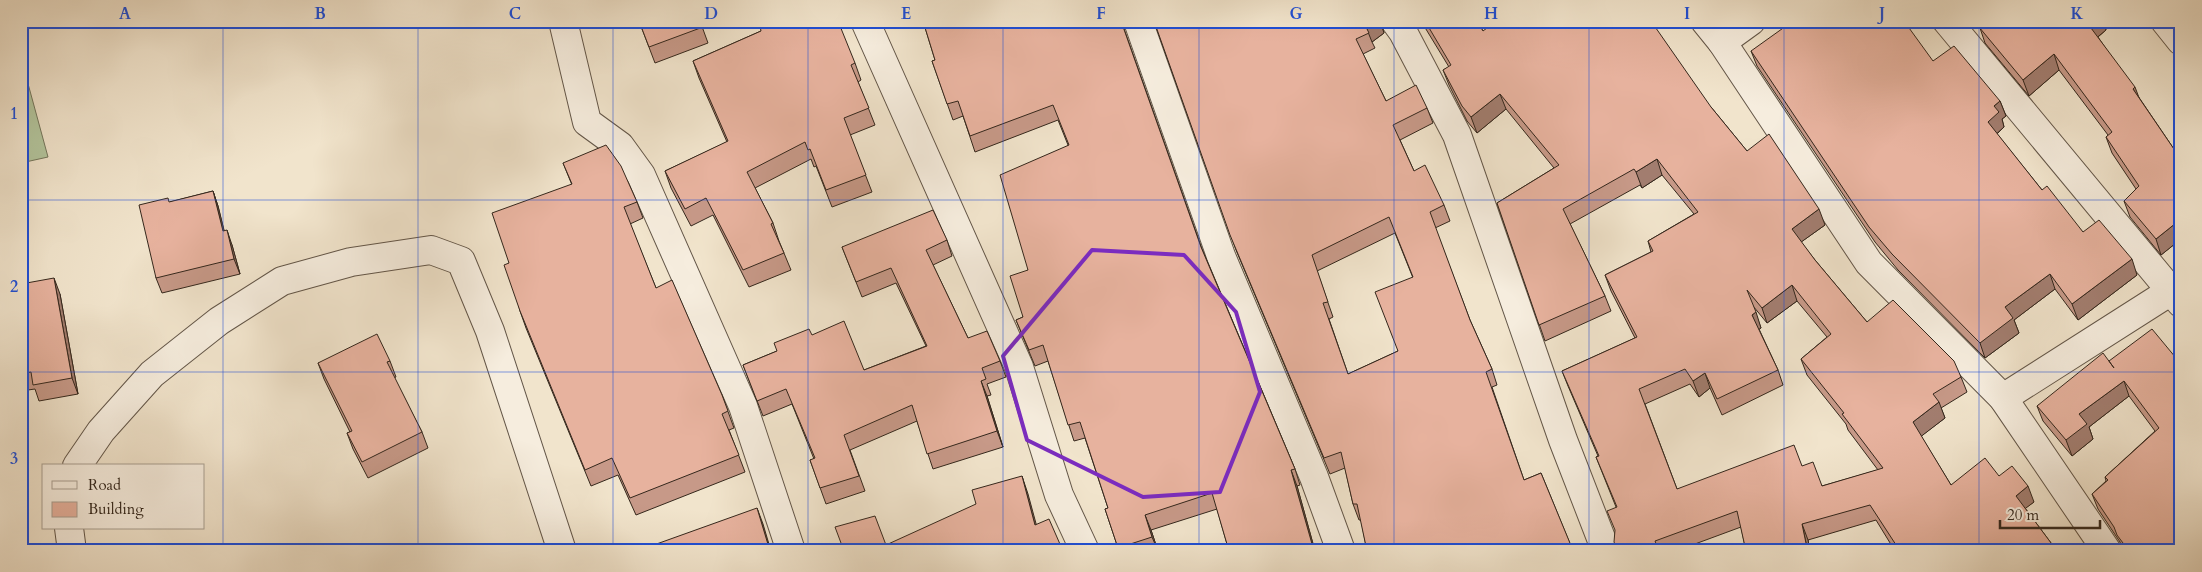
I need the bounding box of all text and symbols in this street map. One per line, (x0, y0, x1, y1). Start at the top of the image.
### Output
text: A (119, 3, 131, 25)
text: B (314, 3, 326, 25)
text: C (509, 3, 521, 25)
text: D (704, 3, 718, 25)
text: E (901, 3, 911, 25)
text: F (1096, 3, 1106, 25)
text: G (1289, 3, 1303, 25)
text: H (1484, 3, 1498, 25)
text: I (1684, 3, 1690, 25)
text: J (1877, 3, 1885, 25)
text: K (2071, 3, 2084, 25)
text: 1 (10, 103, 18, 125)
text: 2 (10, 276, 18, 298)
text: 3 (10, 448, 18, 470)
legend (42, 464, 205, 530)
text: Road (88, 475, 121, 495)
scale bar (2000, 497, 2100, 529)
text: Building (88, 499, 144, 519)
text: 20 m (2007, 505, 2039, 525)

